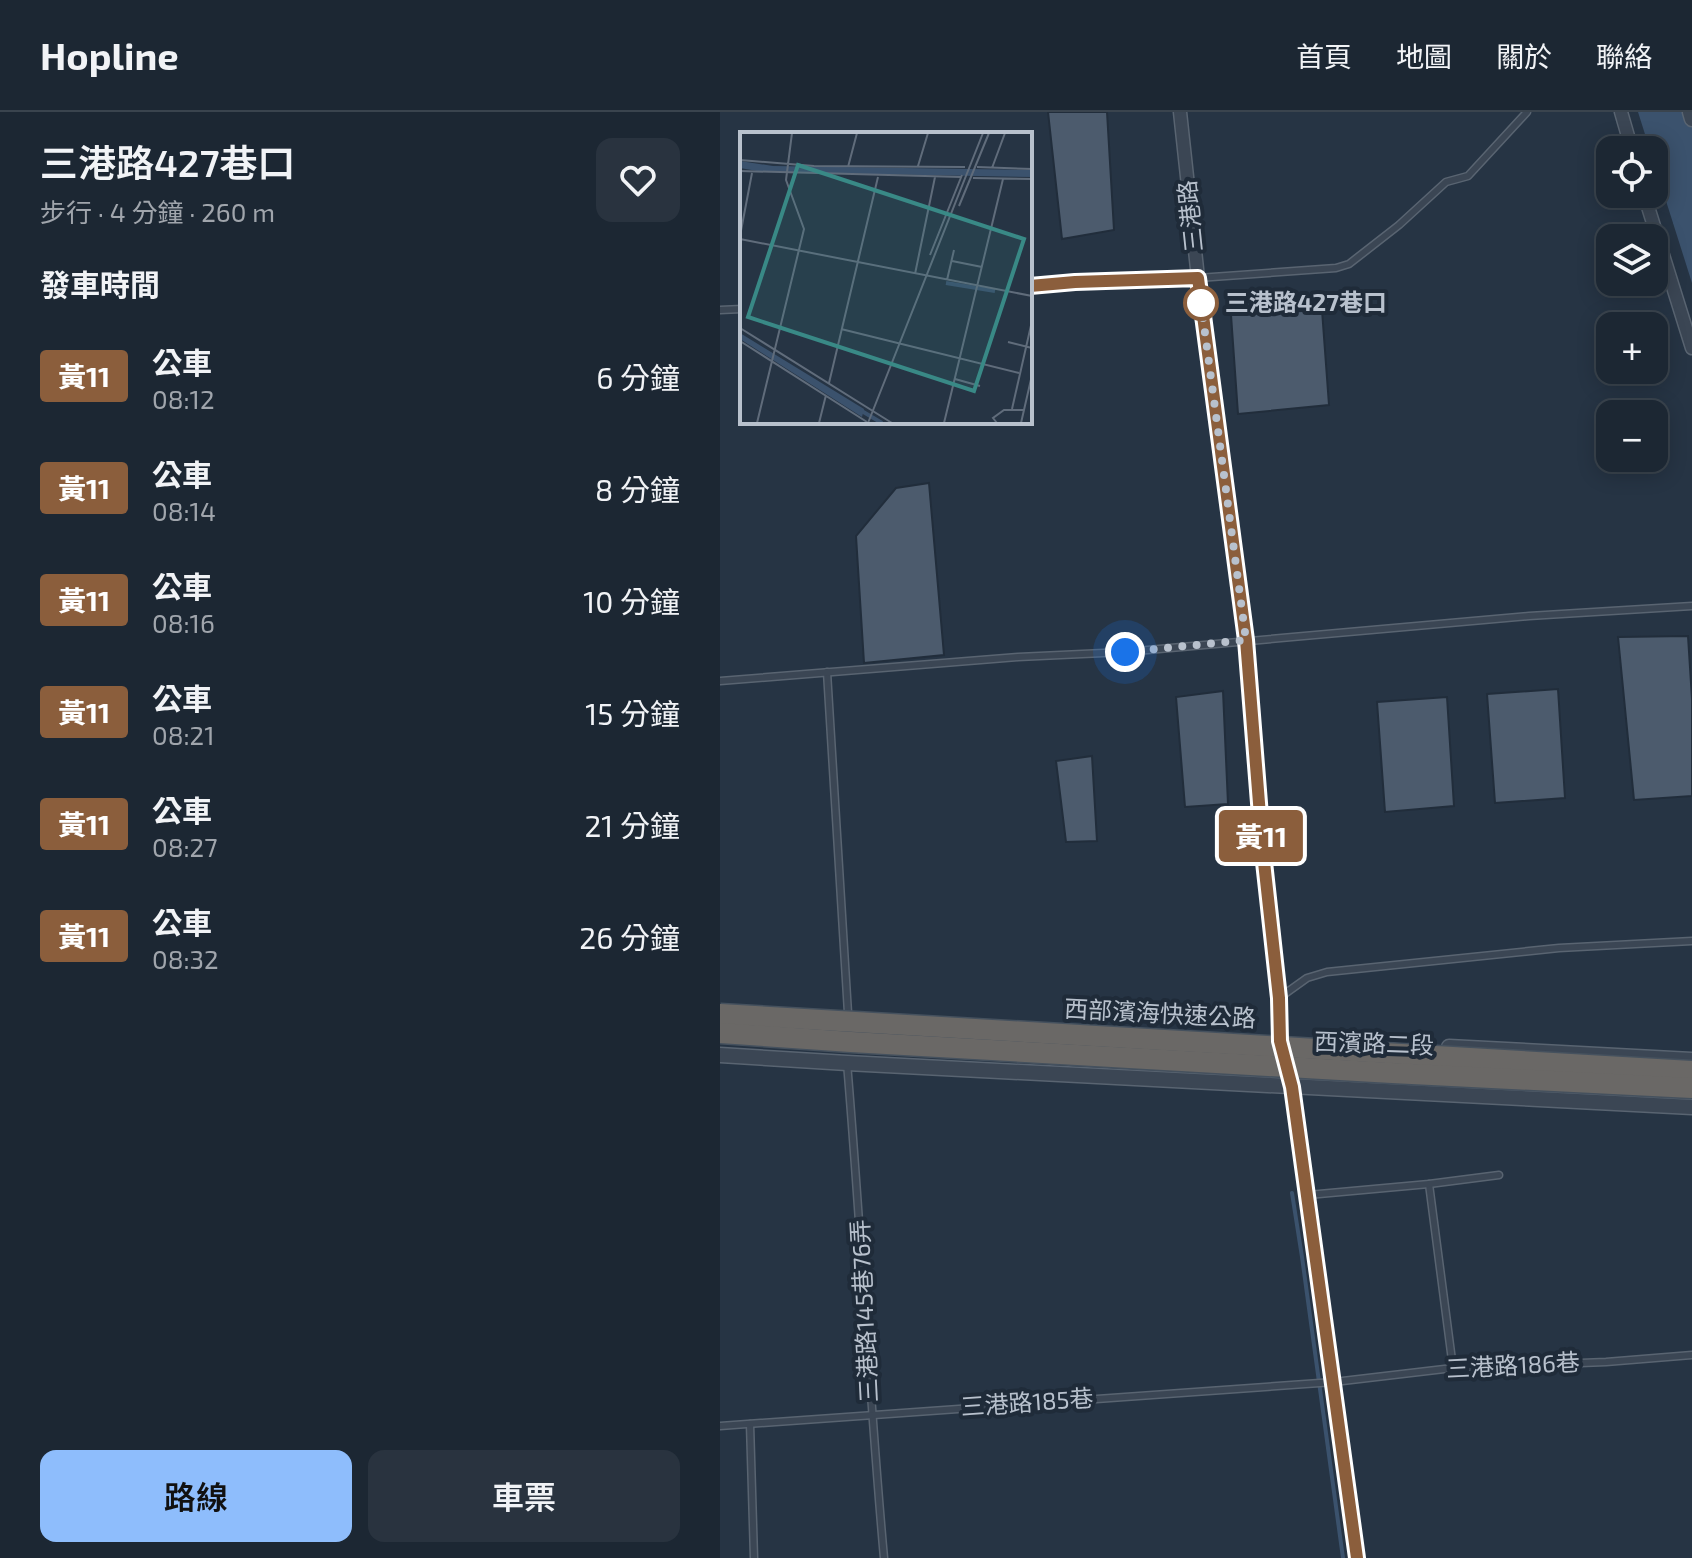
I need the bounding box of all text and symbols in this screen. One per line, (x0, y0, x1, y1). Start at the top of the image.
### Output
text: Hopline (40, 32, 179, 78)
text: 首頁 (1296, 39, 1352, 73)
text: 地圖 (1396, 39, 1452, 73)
text: 關於 (1496, 39, 1552, 73)
text: 聯絡 (1596, 39, 1652, 73)
inset map (740, 132, 1032, 424)
map controls (1596, 136, 1668, 472)
button: locate (1596, 136, 1668, 208)
button: heart (596, 138, 680, 222)
text: 三港路427巷口 (40, 139, 295, 185)
street label: 三港路 (1171, 179, 1208, 253)
text: 步行 · 4 分鐘 · 260 m (40, 196, 275, 227)
button: layers (1596, 224, 1668, 296)
text: 發車時間 (40, 266, 160, 302)
marker: 三港路427巷口 (1184, 286, 1218, 320)
place label: 三港路427巷口 (1225, 287, 1387, 316)
button: + (1596, 312, 1668, 384)
text: 公車 (152, 344, 212, 380)
text: 黃11 (58, 359, 110, 393)
text: 6 分鐘 (596, 359, 680, 395)
text: 08:12 (152, 383, 215, 414)
button: − (1596, 400, 1668, 472)
text: 公車 (152, 456, 212, 492)
text: 黃11 (58, 471, 110, 505)
text: 8 分鐘 (595, 471, 680, 507)
text: 08:14 (152, 495, 216, 526)
text: 公車 (152, 568, 212, 604)
text: 黃11 (58, 583, 110, 617)
text: 10 分鐘 (583, 583, 680, 619)
text: 08:16 (152, 607, 215, 638)
your location (1105, 632, 1145, 672)
text: 公車 (152, 680, 212, 716)
text: 黃11 (58, 695, 110, 729)
text: 15 分鐘 (585, 695, 680, 731)
text: 08:21 (152, 719, 215, 750)
text: 公車 (152, 792, 212, 828)
text: 黃11 (58, 807, 110, 841)
text: 21 分鐘 (585, 807, 680, 843)
line badge: 黃11 (1215, 810, 1307, 862)
text: 黃11 (1235, 819, 1287, 853)
text: 08:27 (152, 831, 218, 862)
text: 公車 (152, 904, 212, 940)
text: 黃11 (58, 919, 110, 953)
text: 26 分鐘 (579, 919, 680, 955)
text: 08:32 (152, 943, 219, 974)
street label: 西部濱海快速公路 (1063, 993, 1257, 1032)
street label: 西濱路二段 (1314, 1026, 1435, 1059)
street label: 三港路145巷76弄 (844, 1219, 883, 1403)
street label: 三港路186巷 (1445, 1347, 1581, 1382)
street label: 三港路185巷 (960, 1382, 1094, 1421)
button: 路線 (40, 1450, 352, 1542)
button: 車票 (368, 1450, 680, 1542)

